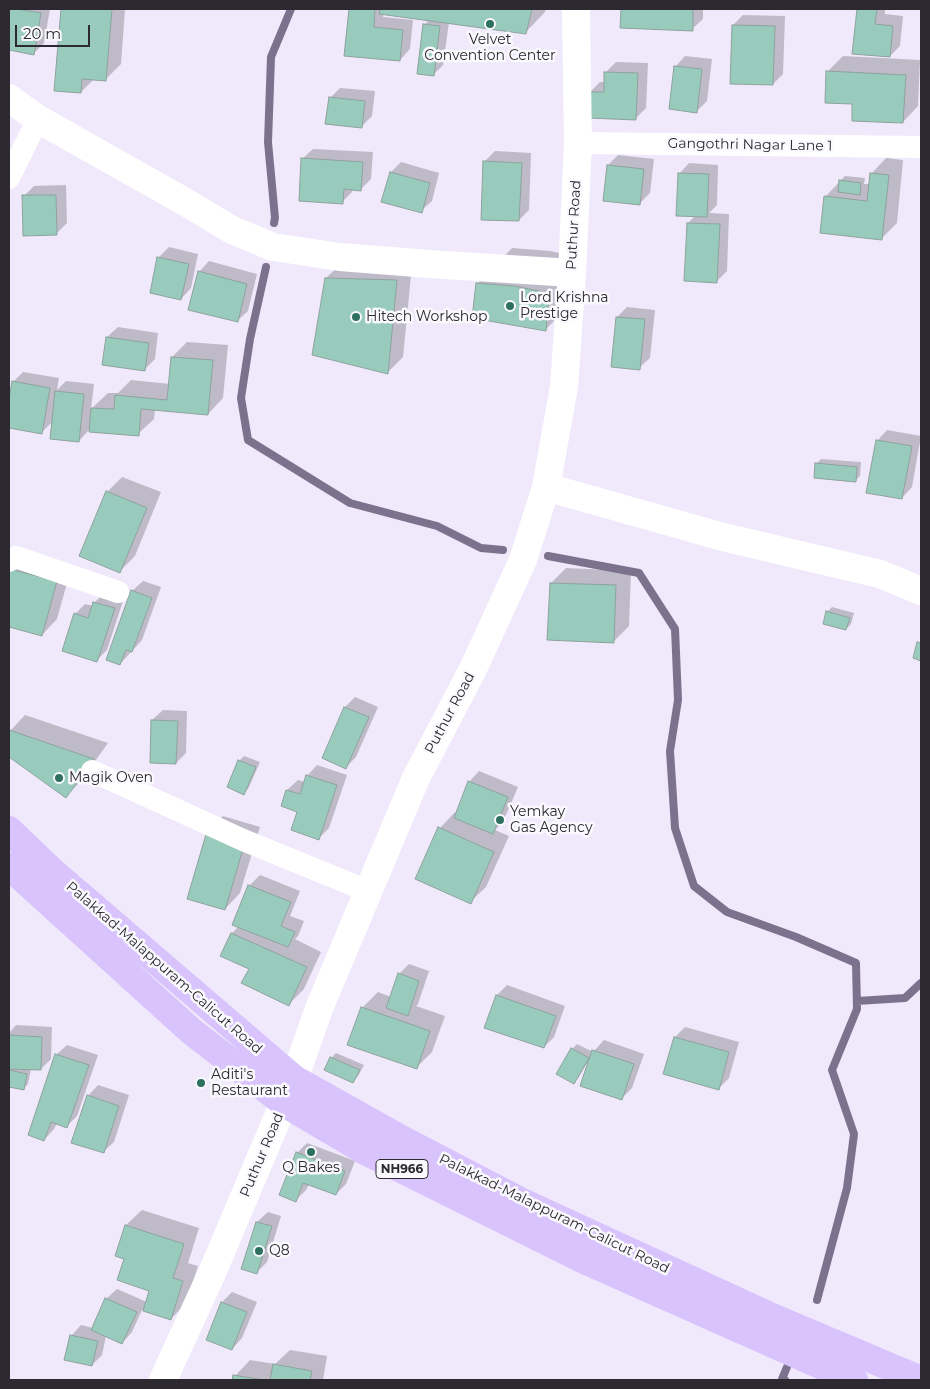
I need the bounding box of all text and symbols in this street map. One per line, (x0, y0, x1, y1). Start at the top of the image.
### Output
scale bar (18, 15, 92, 47)
marker: Velvet Convention Center (484, 18, 496, 30)
text: 20 m (23, 24, 61, 43)
place label: Velvet Convention Center (424, 32, 556, 64)
street label: Gangothri Nagar Lane 1 (667, 135, 833, 155)
street label: Puthur Road (563, 180, 585, 270)
place label: Lord Krishna Prestige (520, 290, 609, 322)
marker: Lord Krishna Prestige (504, 300, 516, 312)
place label: Hitech Workshop (366, 309, 488, 325)
marker: Hitech Workshop (350, 311, 362, 323)
street label: Puthur Road (421, 669, 479, 757)
place label: Magik Oven (69, 770, 153, 786)
marker: Magik Oven (53, 772, 65, 784)
place label: Yemkay Gas Agency (510, 804, 592, 836)
marker: Yemkay Gas Agency (494, 814, 506, 826)
street label: Palakkad-Malappuram-Calicut Road (63, 878, 265, 1058)
place label: Aditi's Restaurant (211, 1067, 288, 1100)
marker: Aditi's Restaurant (195, 1077, 207, 1089)
street label: Puthur Road (237, 1110, 287, 1200)
marker: Q Bakes (305, 1146, 317, 1158)
street label: Palakkad-Malappuram-Calicut Road (436, 1151, 672, 1277)
place label: Q Bakes (282, 1160, 340, 1176)
road number: NH966 (376, 1160, 428, 1178)
place label: Q8 (269, 1243, 290, 1259)
marker: Q8 (253, 1245, 265, 1257)

